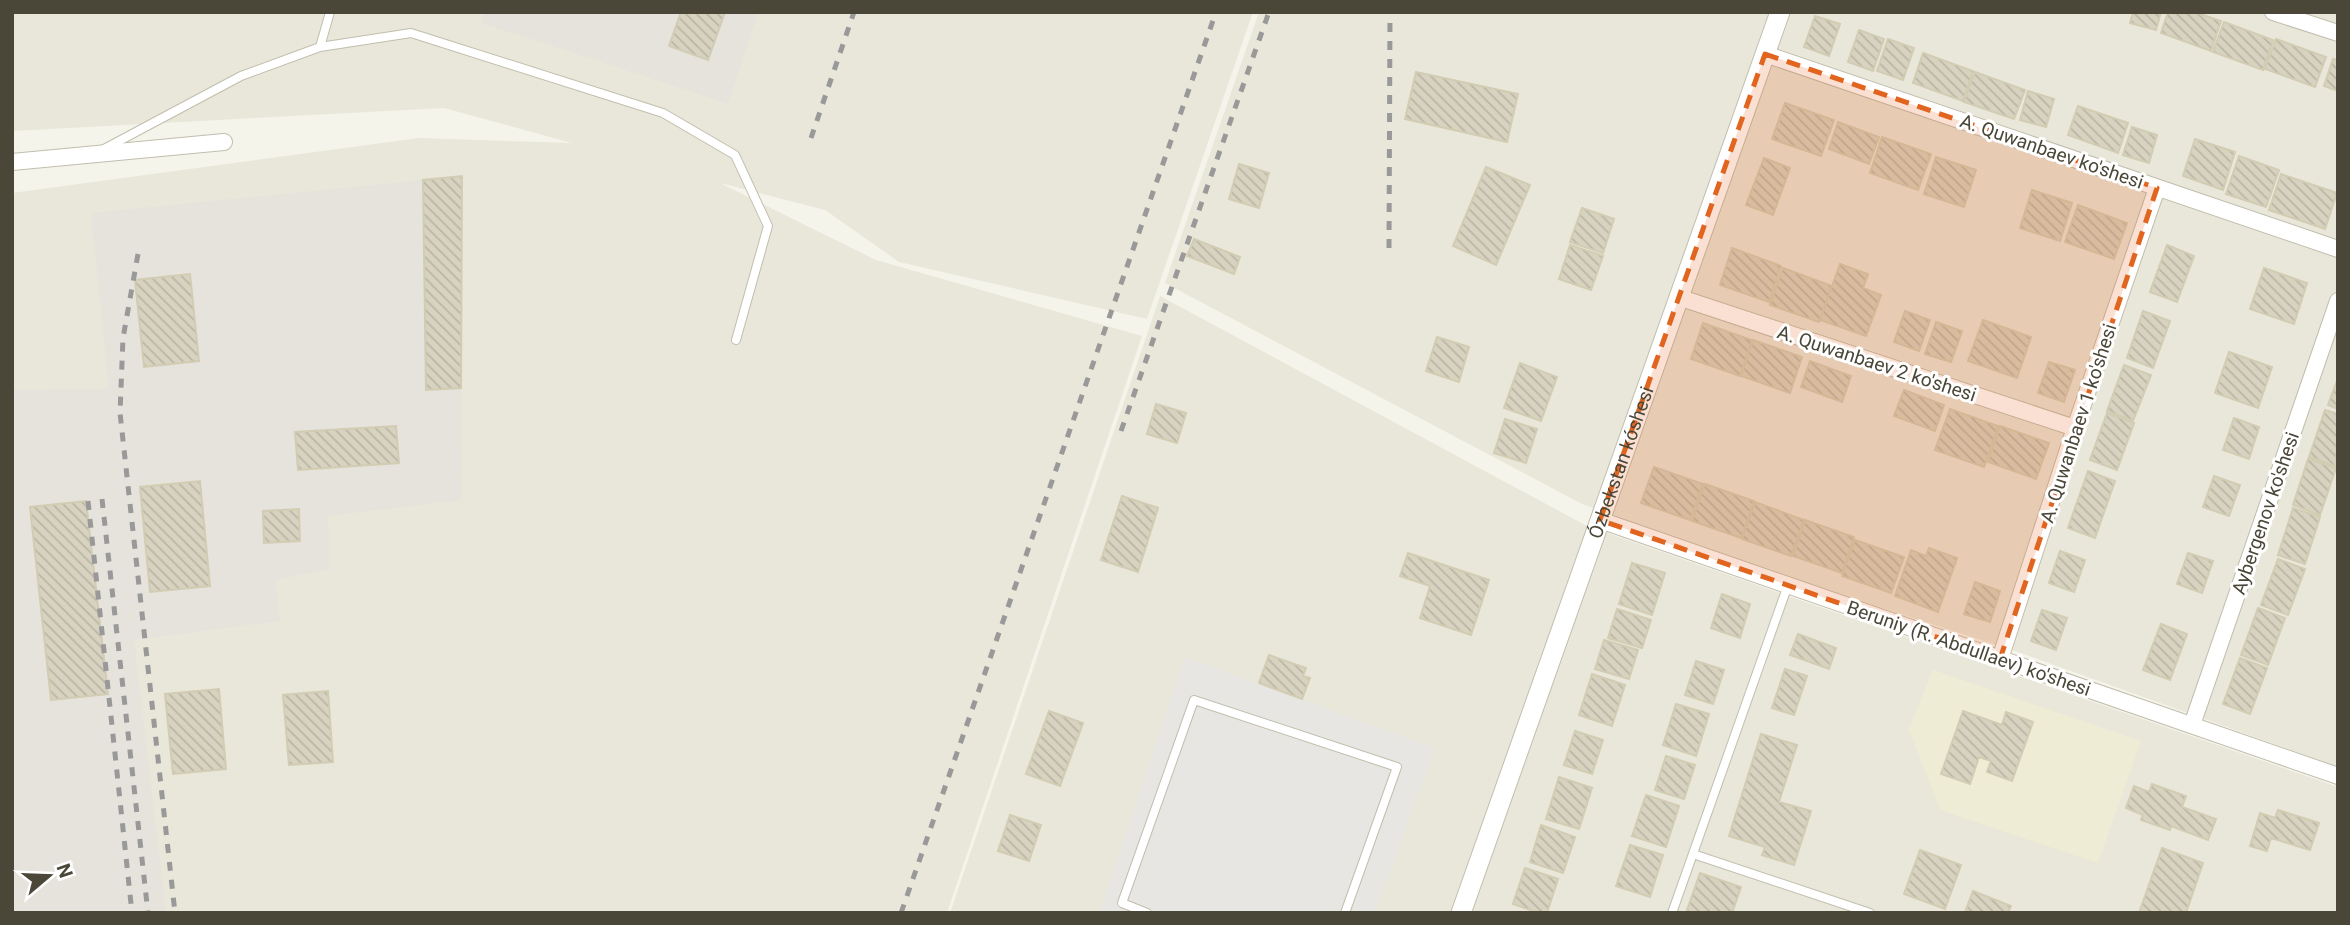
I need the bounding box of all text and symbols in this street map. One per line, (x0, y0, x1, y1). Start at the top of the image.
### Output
street label: A. Quwanbaev ko'shesi (1957, 109, 2146, 194)
street label: A. Quwanbaev 2 ko'shesi (1775, 320, 1979, 406)
street label: A. Quwanbaev 1 ko'shesi (2035, 321, 2121, 525)
street label: Ózbekstan kóshesi (1583, 383, 1659, 542)
street label: Aybergenov ko'shesi (2227, 429, 2304, 597)
street label: Beruniy (R. Abdullaev) ko'shesi (1844, 596, 2094, 701)
north arrow (14, 841, 84, 911)
text: N (52, 861, 78, 881)

